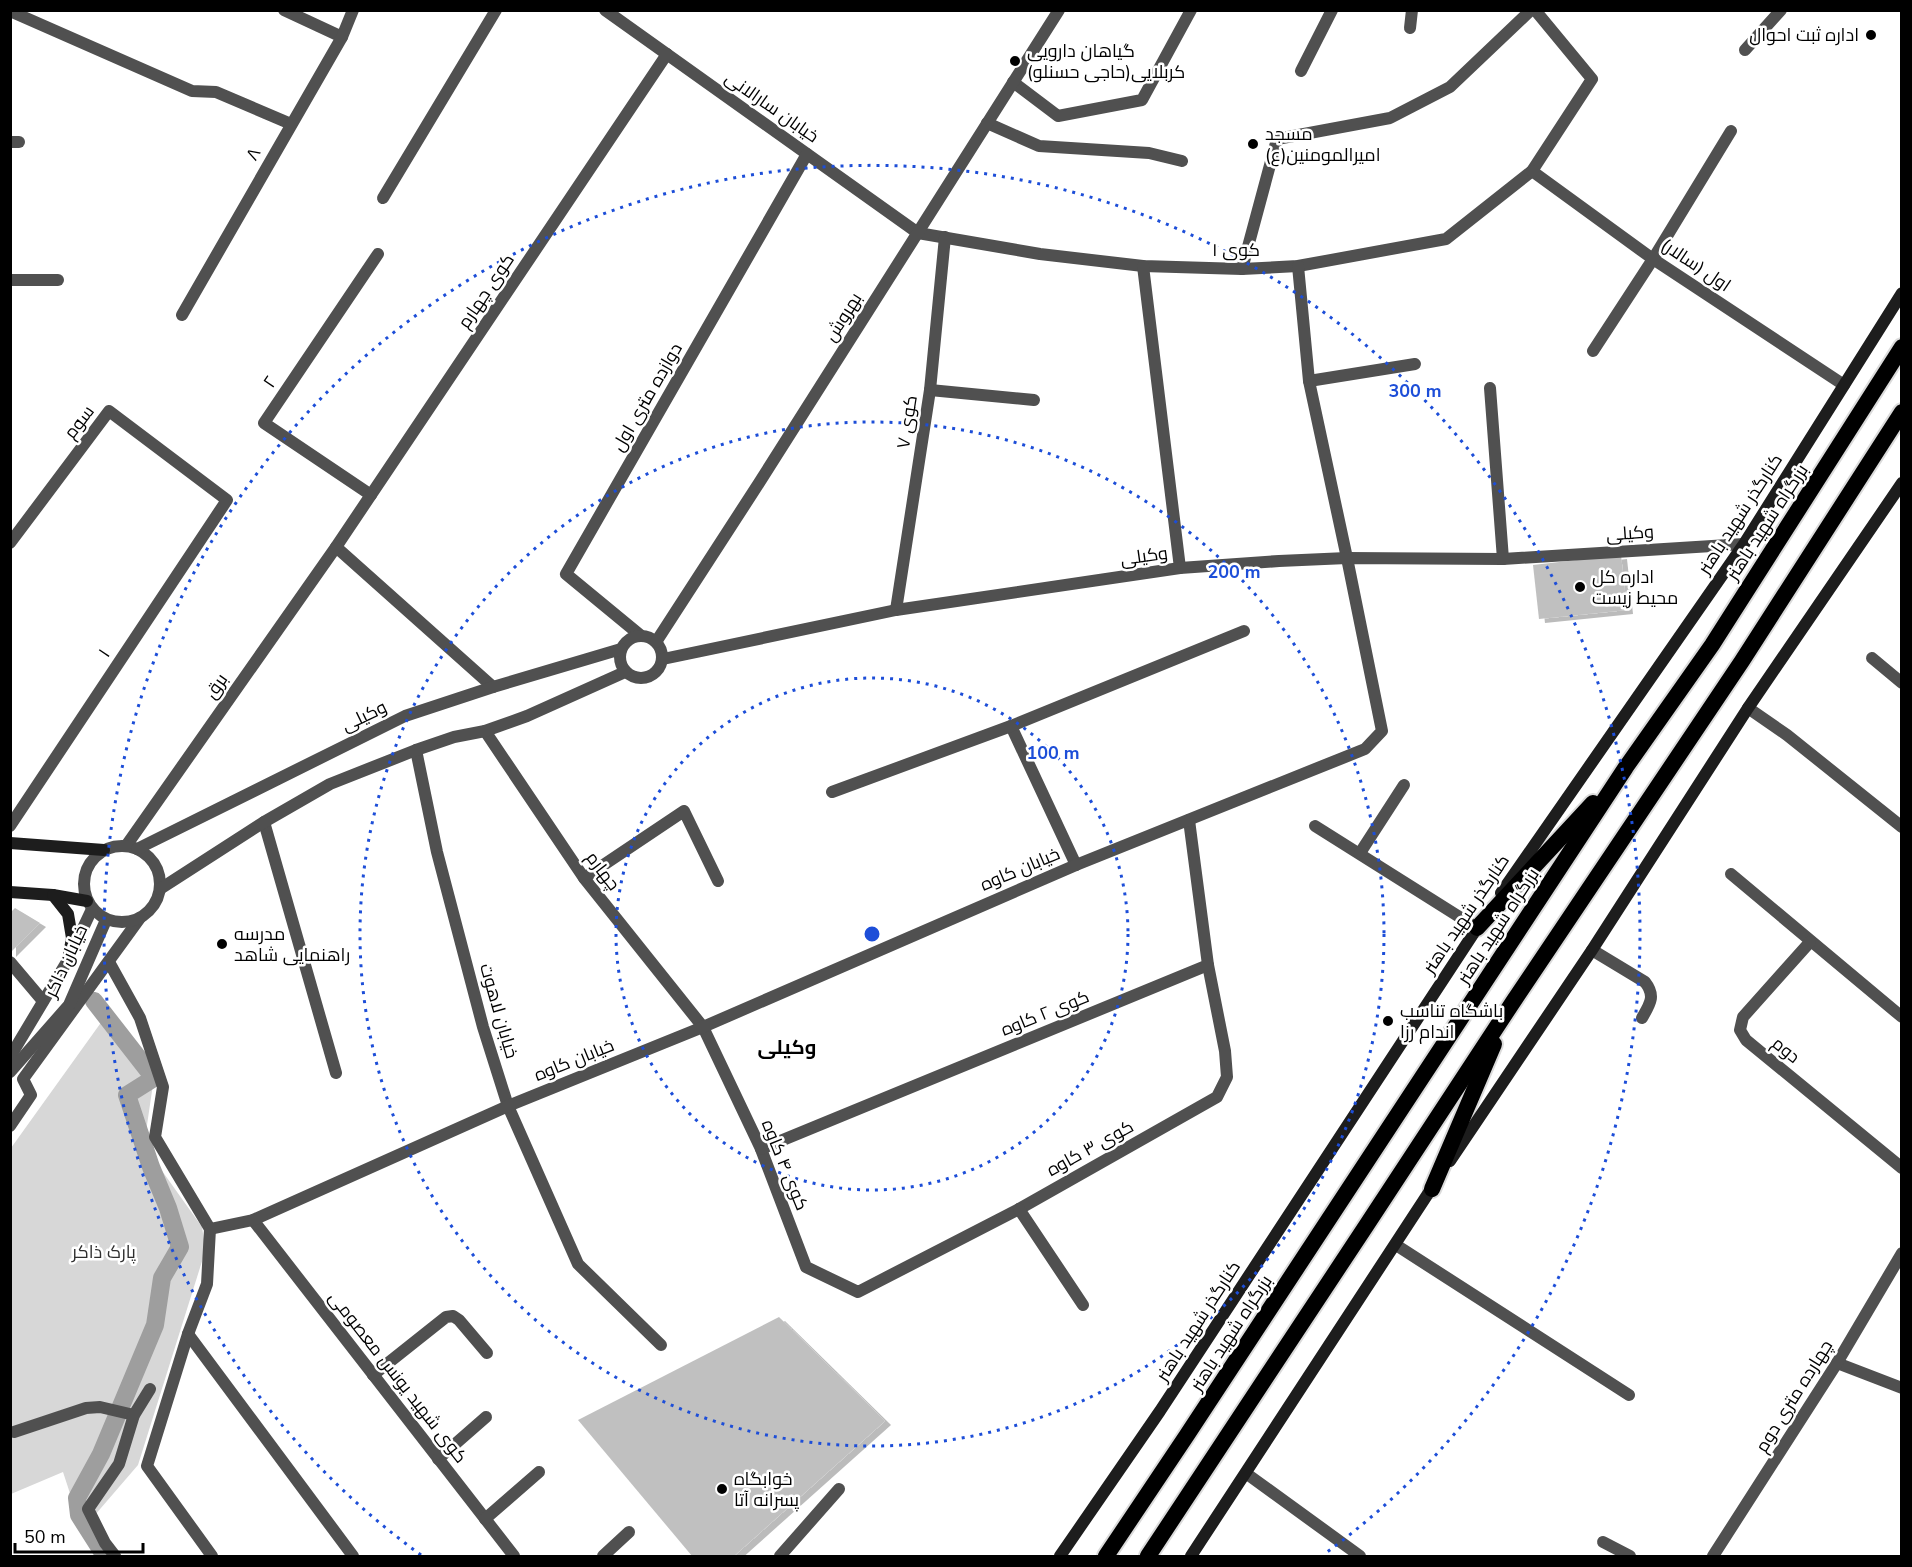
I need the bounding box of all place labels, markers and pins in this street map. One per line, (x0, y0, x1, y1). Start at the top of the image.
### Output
place label: اداره ثبت احوال (1749, 23, 1859, 47)
marker: اداره ثبت احوال (1864, 28, 1878, 42)
place label: گیاهان دارویی کربلایی(حاجی حسنلو) (1027, 39, 1185, 84)
marker: گیاهان دارویی کربلایی(حاجی حسنلو) (1008, 54, 1022, 68)
place label: مسجد امیرالمومنین(ع) (1265, 122, 1381, 167)
marker: مسجد امیرالمومنین(ع) (1246, 137, 1260, 151)
place label: اداره کل محیط زیست (1592, 565, 1678, 610)
marker: اداره کل محیط زیست (1573, 580, 1587, 594)
place label: مدرسه راهنمایی شاهد (234, 922, 350, 967)
centre of rings (862, 924, 882, 944)
marker: مدرسه راهنمایی شاهد (215, 937, 229, 951)
place label: باشگاه تناسب اندام رزا (1400, 999, 1503, 1044)
marker: باشگاه تناسب اندام رزا (1381, 1014, 1395, 1028)
place label: خوابگاه پسرانه آتا (734, 1467, 799, 1512)
marker: خوابگاه پسرانه آتا (715, 1482, 729, 1496)

